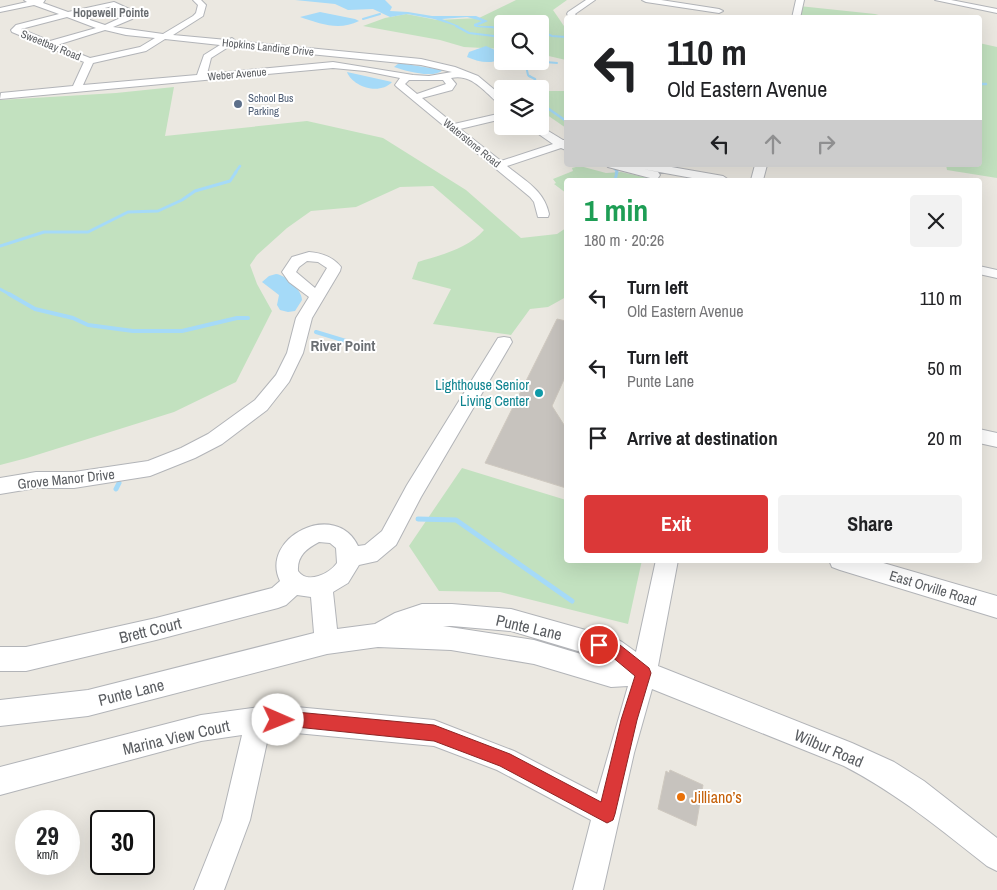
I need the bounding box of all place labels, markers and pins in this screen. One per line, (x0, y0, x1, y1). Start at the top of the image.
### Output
place label: School Bus Parking (248, 91, 294, 118)
marker: School Bus Parking (232, 98, 244, 110)
place label: Lighthouse Senior Living Center (435, 376, 529, 410)
marker: Lighthouse Senior Living Center (533, 387, 545, 399)
pin (578, 624, 620, 666)
place label: Jilliano’s (691, 786, 742, 808)
marker: Jilliano’s (675, 791, 687, 803)

